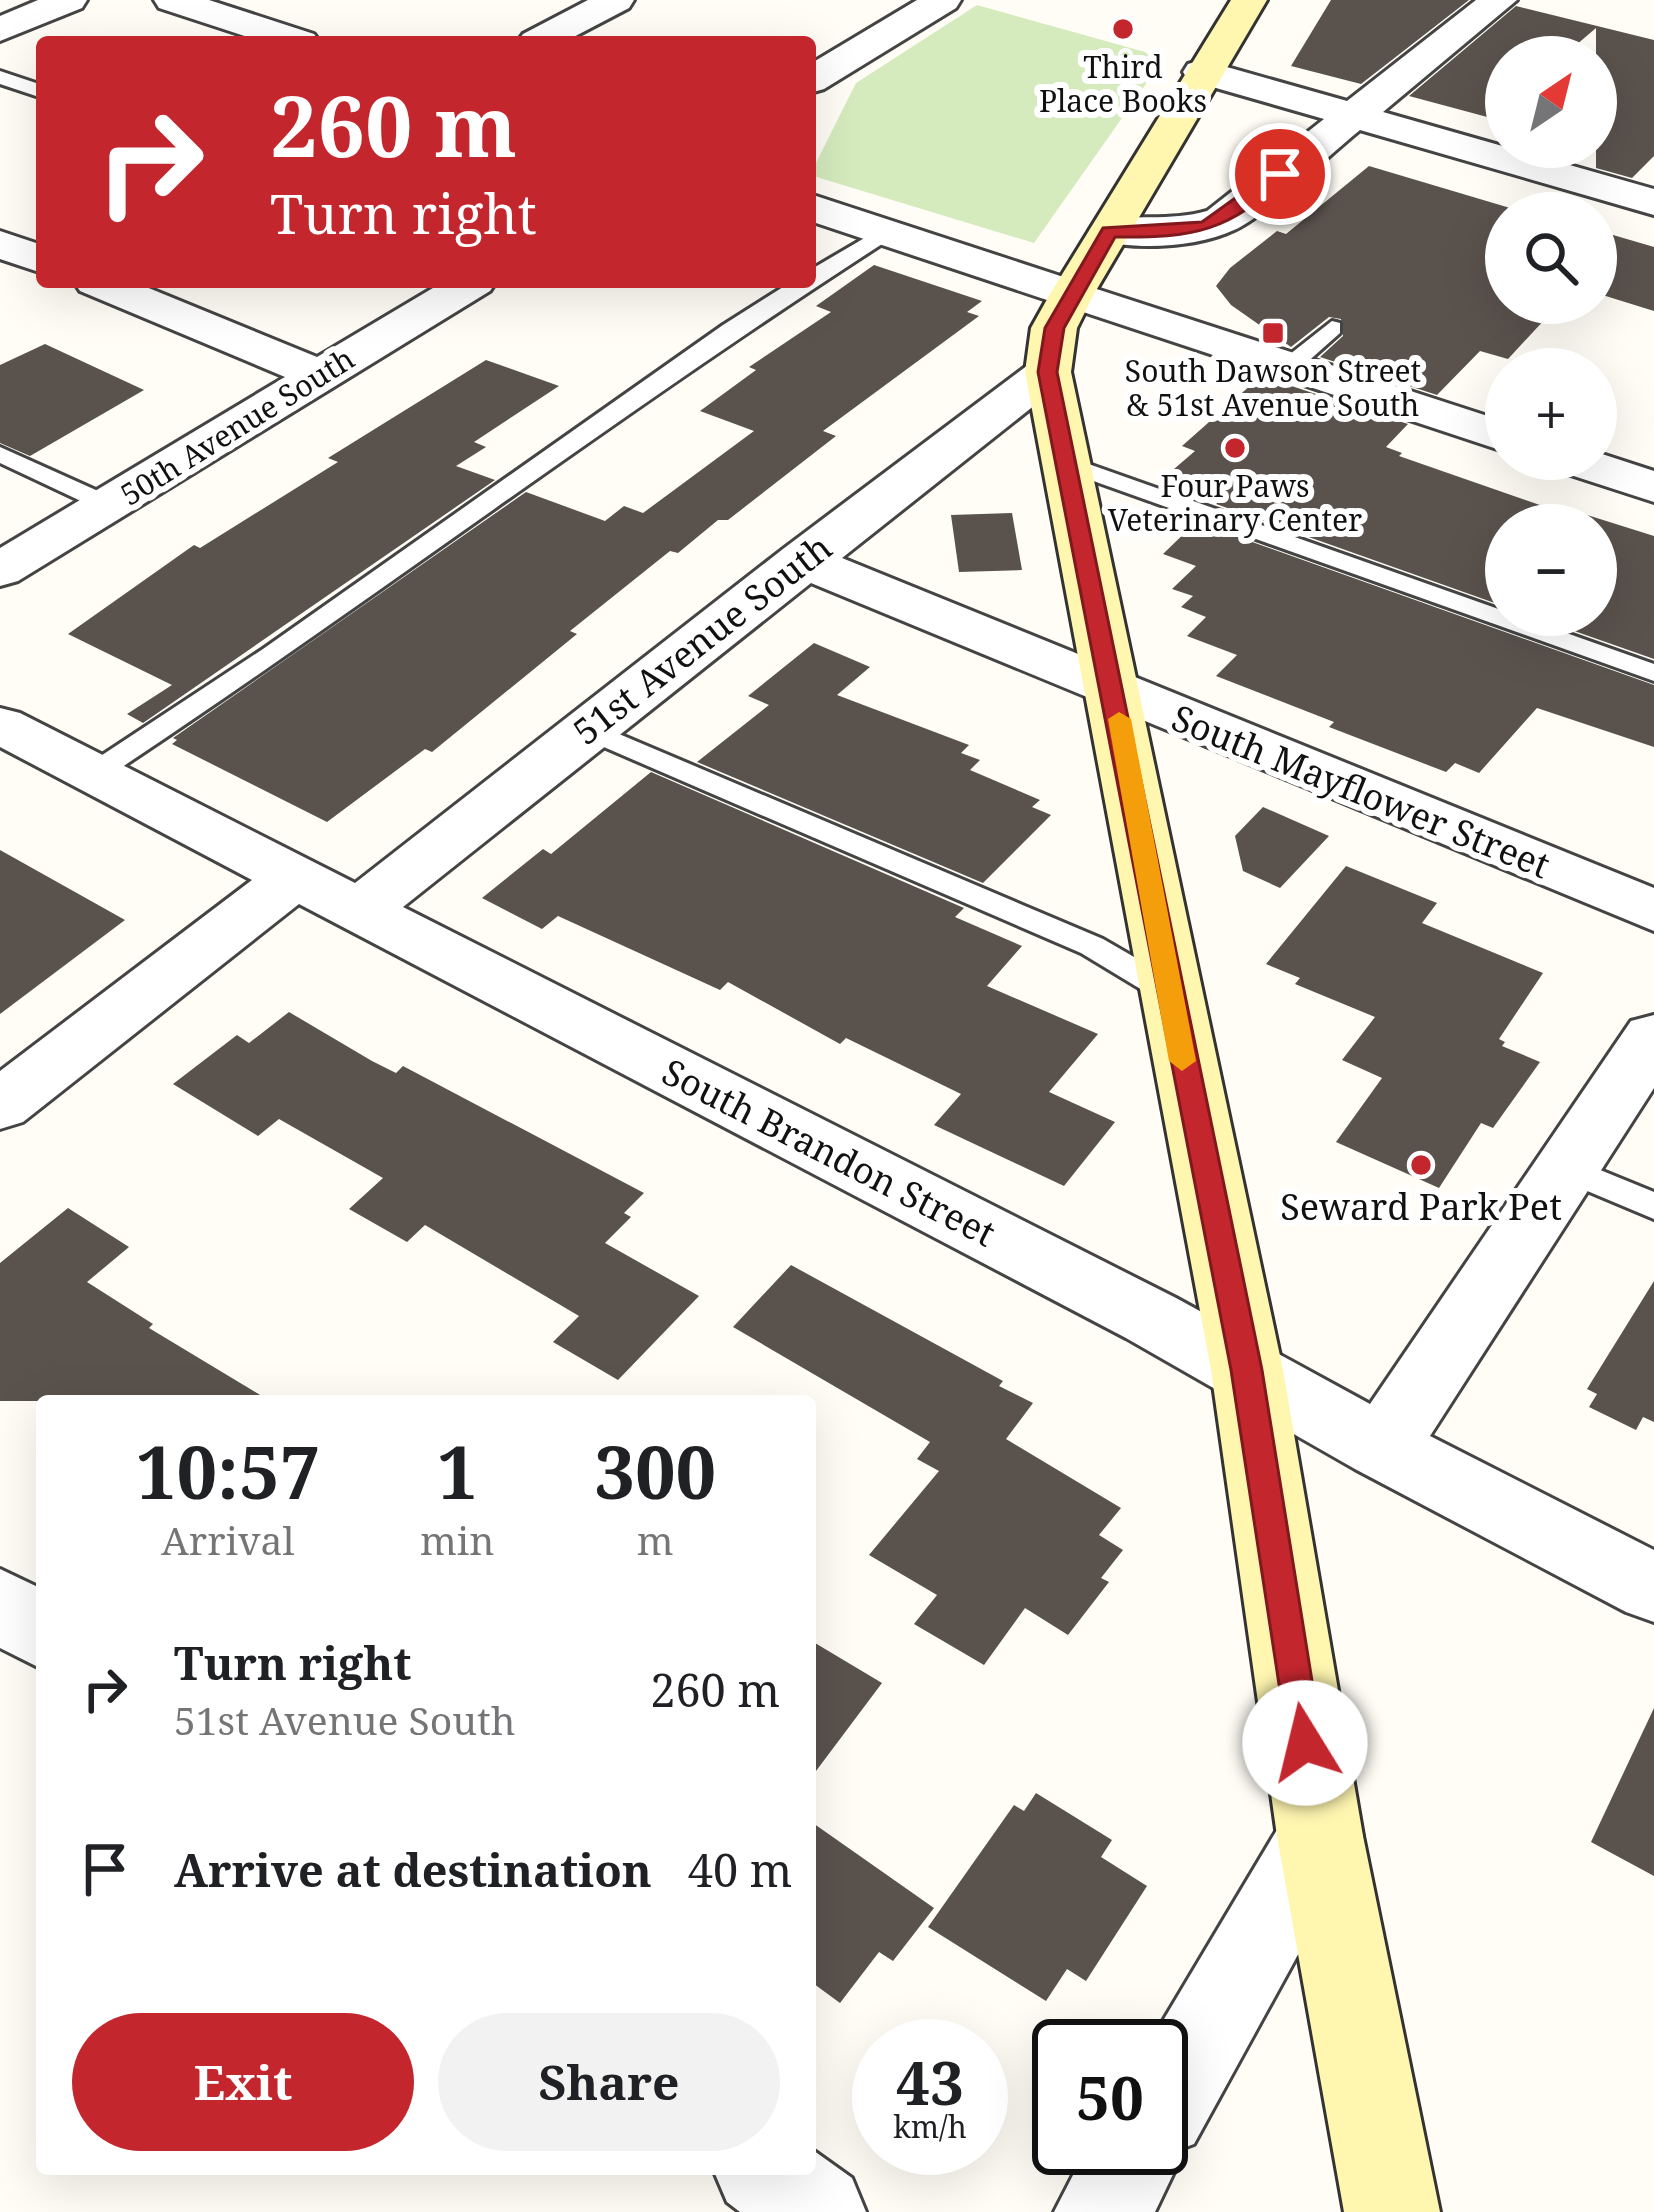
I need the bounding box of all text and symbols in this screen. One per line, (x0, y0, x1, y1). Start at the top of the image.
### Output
marker: Third Place Books (1110, 16, 1136, 42)
north arrow (1485, 36, 1617, 168)
map controls (1485, 36, 1617, 636)
place label: Third Place Books (1039, 46, 1207, 121)
text: 260 m (270, 67, 517, 182)
icon: right (72, 84, 228, 240)
pin (1229, 123, 1331, 225)
icon: arrive (1247, 141, 1313, 207)
text: Turn right (270, 176, 537, 250)
button: search (1485, 192, 1617, 324)
marker: South Dawson Street & 51st Avenue South (1260, 320, 1286, 346)
street label: 50th Avenue South (112, 338, 362, 514)
button: + (1485, 348, 1617, 480)
place label: South Dawson Street & 51st Avenue South (1125, 350, 1421, 425)
marker: Four Paws Veterinary Center (1222, 435, 1248, 461)
place label: Four Paws Veterinary Center (1108, 465, 1362, 540)
button: − (1485, 504, 1617, 636)
street label: 51st Avenue South (563, 523, 841, 755)
street label: South Mayflower Street (1165, 693, 1557, 889)
street label: South Brandon Street (654, 1047, 1004, 1257)
marker: Seward Park Pet (1408, 1152, 1434, 1178)
place label: Seward Park Pet (1280, 1182, 1562, 1231)
text: 10:57 (136, 1422, 320, 1520)
text: 1 (437, 1422, 478, 1520)
text: 300 (594, 1422, 716, 1520)
text: Arrival (161, 1513, 295, 1566)
text: min (420, 1513, 495, 1566)
text: m (637, 1513, 674, 1566)
text: Turn right (174, 1632, 411, 1693)
icon: right (72, 1656, 138, 1722)
text: 260 m (650, 1659, 780, 1720)
position arrow (1242, 1680, 1368, 1806)
text: 51st Avenue South (174, 1693, 516, 1746)
icon: arrive (72, 1836, 138, 1902)
text: Arrive at destination (174, 1839, 652, 1900)
text: 40 m (688, 1839, 792, 1900)
button: Exit (72, 2013, 414, 2151)
button: Share (438, 2013, 780, 2151)
speed limit sign: 50 (1032, 2019, 1188, 2175)
text: 43 (896, 2041, 964, 2123)
text: km/h (893, 2106, 967, 2147)

